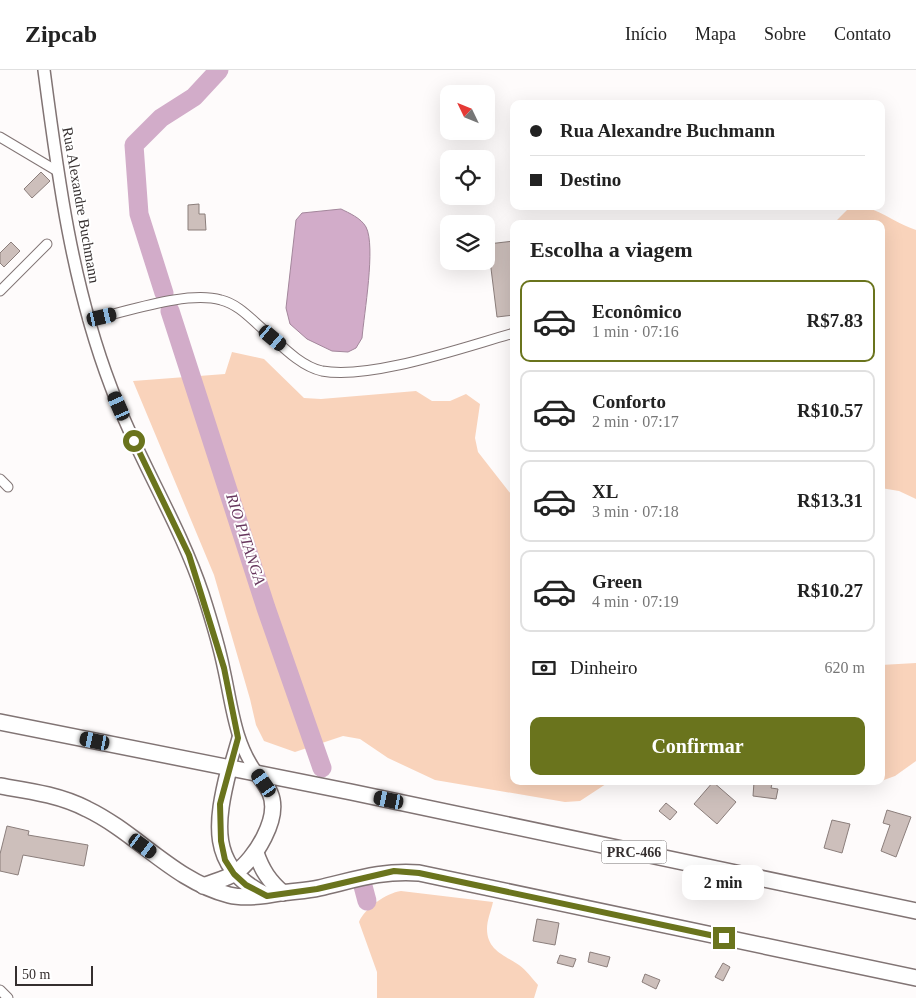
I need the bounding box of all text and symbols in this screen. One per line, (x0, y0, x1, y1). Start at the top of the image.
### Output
text: Zipcab (25, 21, 97, 47)
text: Início (625, 24, 667, 44)
text: Mapa (695, 24, 736, 44)
text: Sobre (764, 24, 806, 44)
text: Contato (834, 24, 891, 44)
north arrow (440, 85, 495, 140)
map controls (440, 85, 495, 270)
text: Rua Alexandre Buchmann (560, 120, 775, 141)
street label: Rua Alexandre Buchmann (59, 126, 103, 285)
button: locate (440, 150, 495, 205)
text: Destino (560, 169, 621, 190)
button: layers (440, 215, 495, 270)
text: Escolha a viagem (530, 237, 693, 262)
icon: car (532, 299, 577, 344)
text: Econômico (592, 301, 682, 322)
car (85, 306, 118, 328)
text: R$7.83 (807, 310, 863, 331)
car (256, 323, 289, 353)
text: 1 min · 07:16 (592, 323, 679, 340)
car (106, 389, 131, 423)
icon: car (532, 389, 577, 434)
text: Conforto (592, 391, 666, 412)
text: R$10.57 (797, 400, 863, 421)
text: 2 min · 07:17 (592, 413, 679, 430)
route start (123, 430, 145, 452)
icon: car (532, 479, 577, 524)
text: XL (592, 481, 618, 502)
water label: RIO PITANGA (223, 490, 269, 587)
text: R$13.31 (797, 490, 863, 511)
text: 3 min · 07:18 (592, 503, 679, 520)
icon: car (532, 569, 577, 614)
text: Green (592, 571, 642, 592)
text: R$10.27 (797, 580, 863, 601)
text: 4 min · 07:19 (592, 593, 679, 610)
icon: cash (530, 654, 558, 682)
text: Dinheiro (570, 657, 638, 678)
text: 620 m (825, 659, 865, 676)
button: Confirmar (530, 717, 865, 775)
car (78, 731, 111, 751)
car (249, 766, 278, 800)
car (372, 790, 405, 810)
car (126, 831, 159, 861)
road number: PRC-466 (602, 840, 666, 864)
callout: 2 min (683, 866, 765, 900)
text: 2 min (704, 874, 742, 891)
route end (713, 927, 735, 949)
scale bar (15, 963, 92, 986)
text: 50 m (22, 967, 50, 982)

